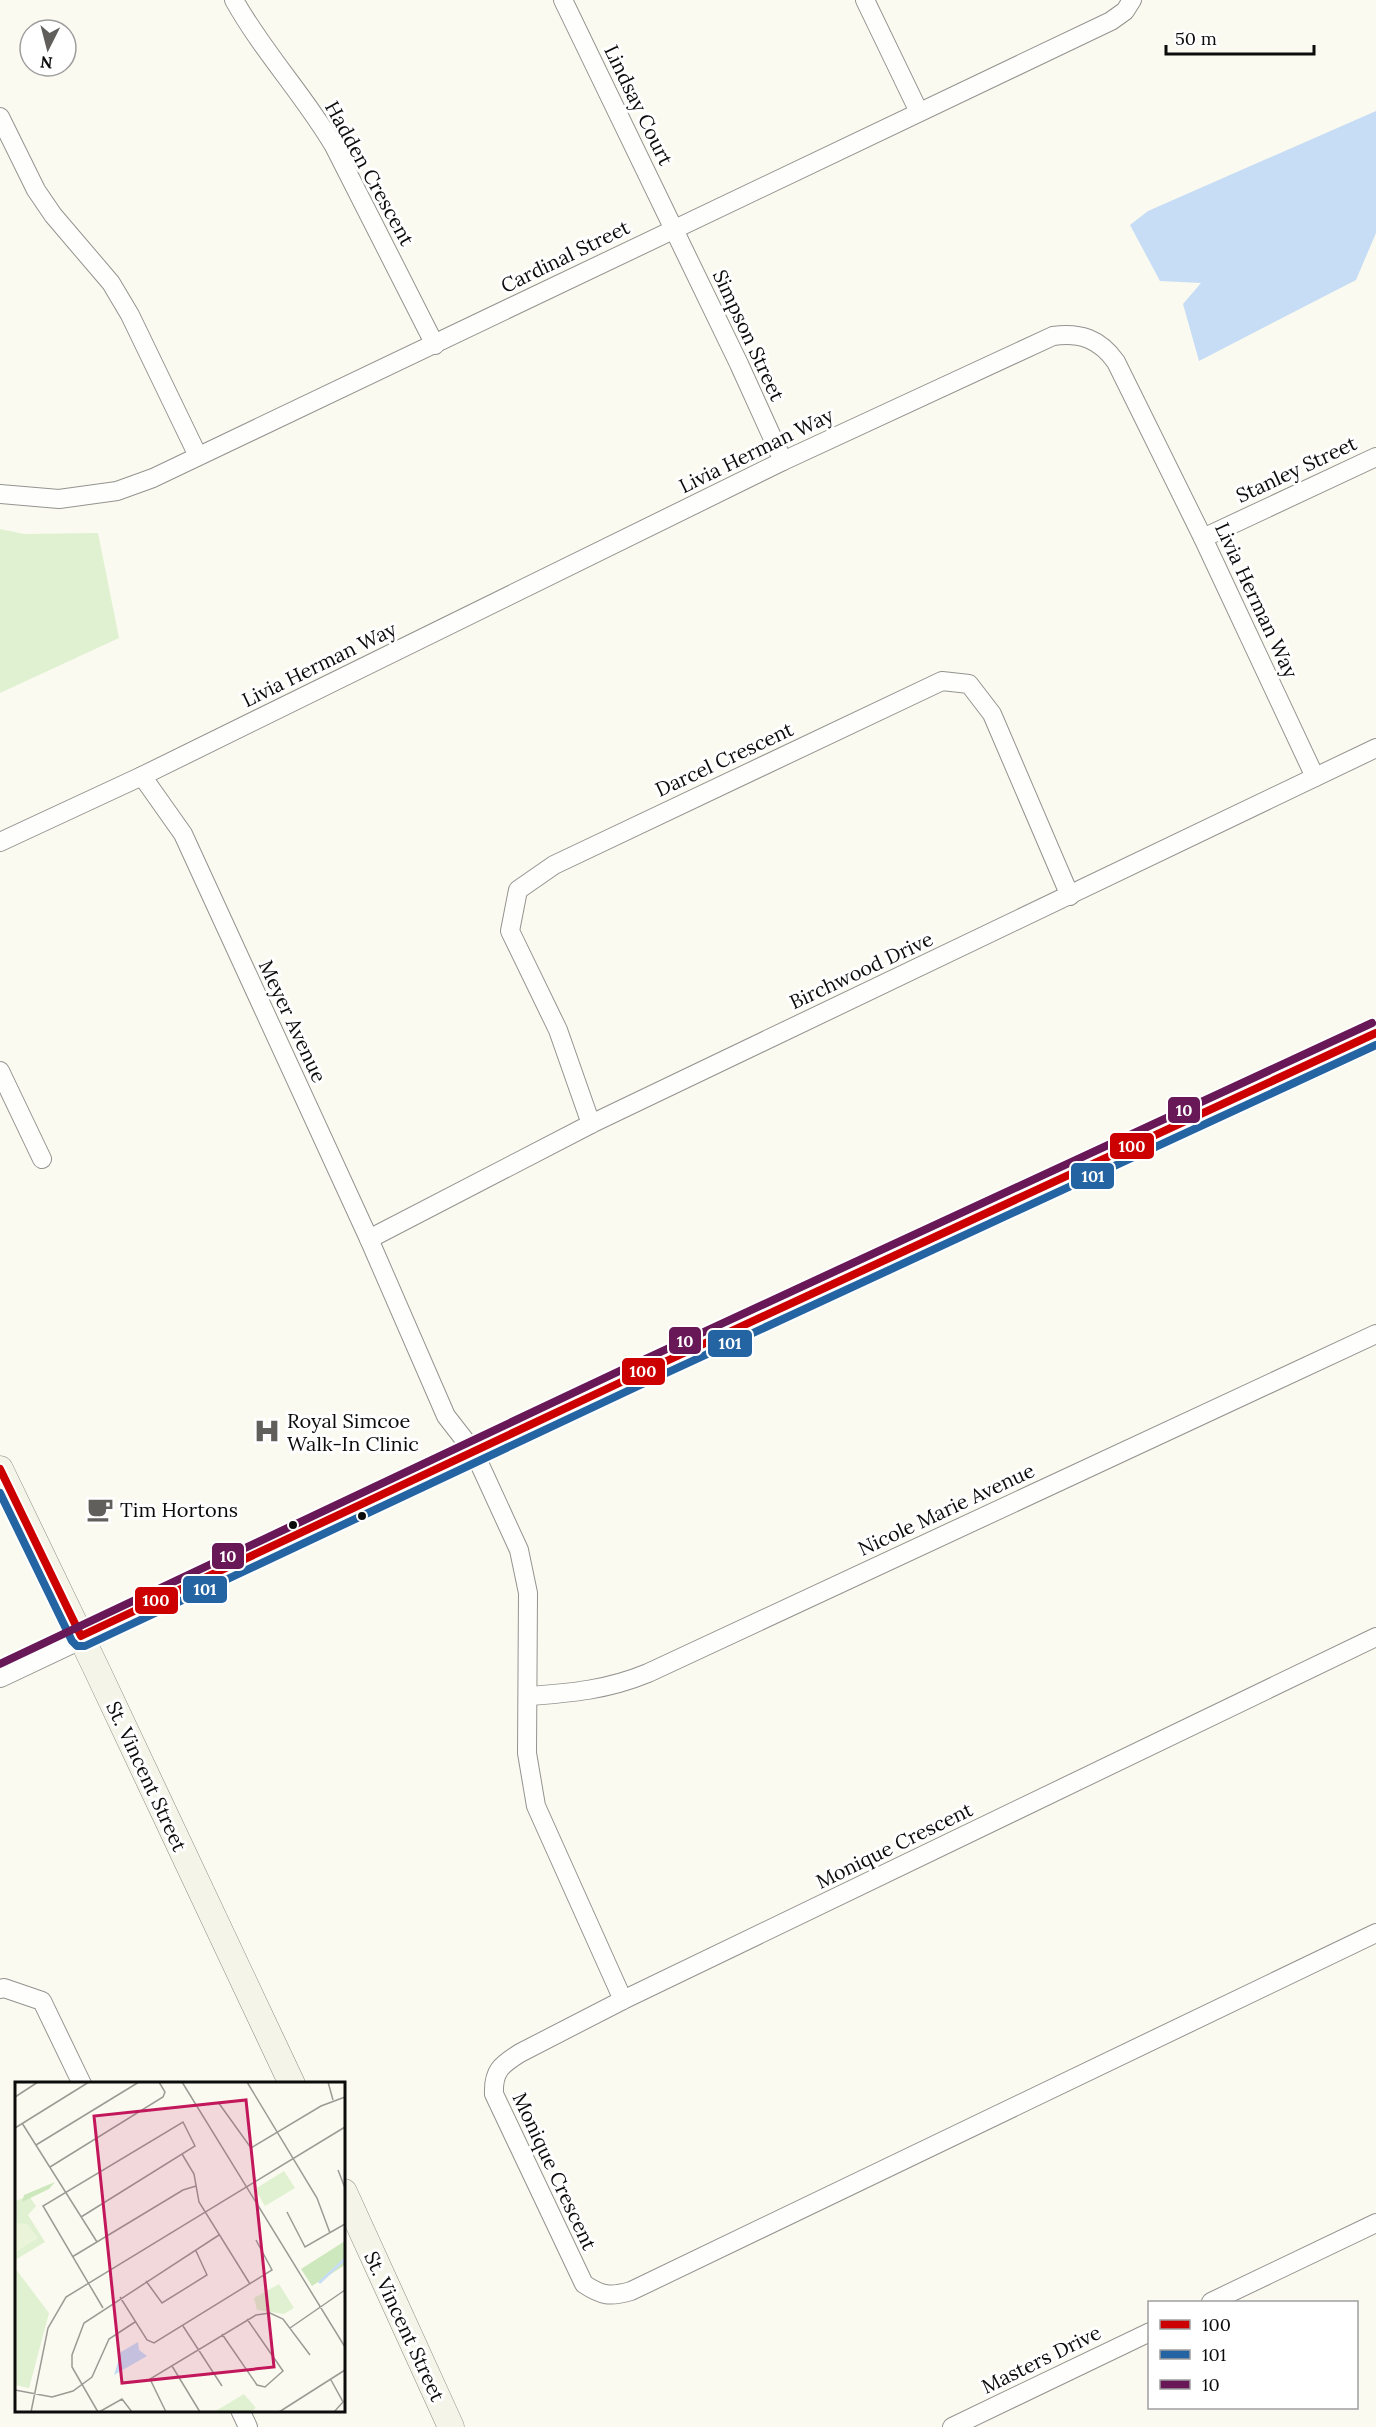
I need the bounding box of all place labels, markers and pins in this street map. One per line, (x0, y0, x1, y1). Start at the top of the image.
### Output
place label: Royal Simcoe Walk-In Clinic (287, 1408, 419, 1456)
hospital icon: Royal Simcoe Walk-In Clinic (252, 1416, 282, 1446)
cafe icon: Tim Hortons (85, 1494, 115, 1524)
place label: Tim Hortons (120, 1497, 238, 1522)
unlabelled marker (356, 1510, 368, 1522)
unlabelled marker (287, 1519, 299, 1531)

